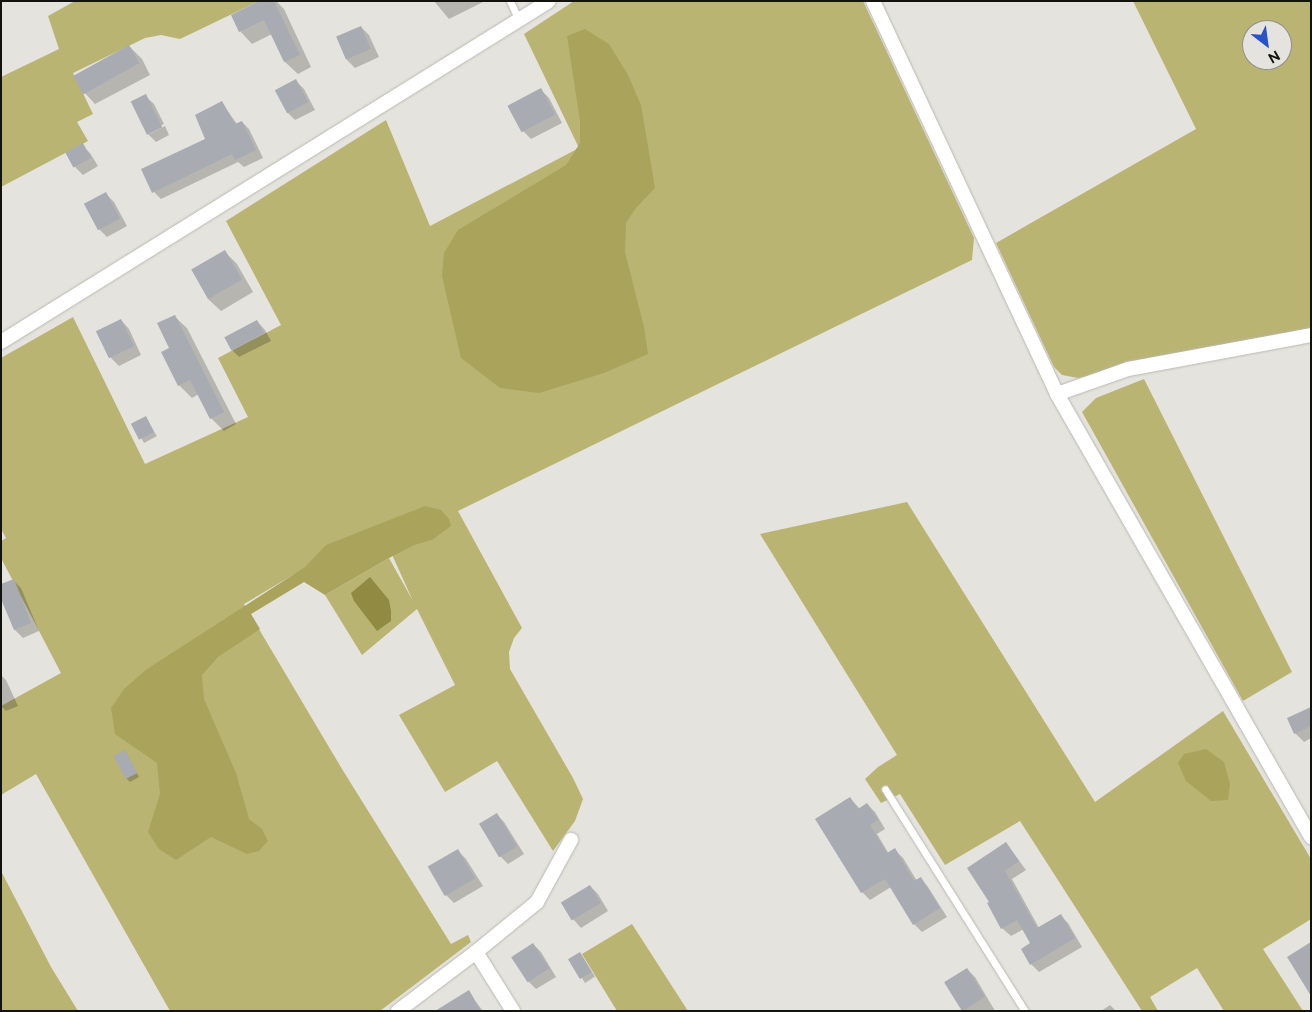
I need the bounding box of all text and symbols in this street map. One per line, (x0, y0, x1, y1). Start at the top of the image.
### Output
north arrow (1242, 20, 1292, 70)
text: N (1265, 48, 1283, 67)

